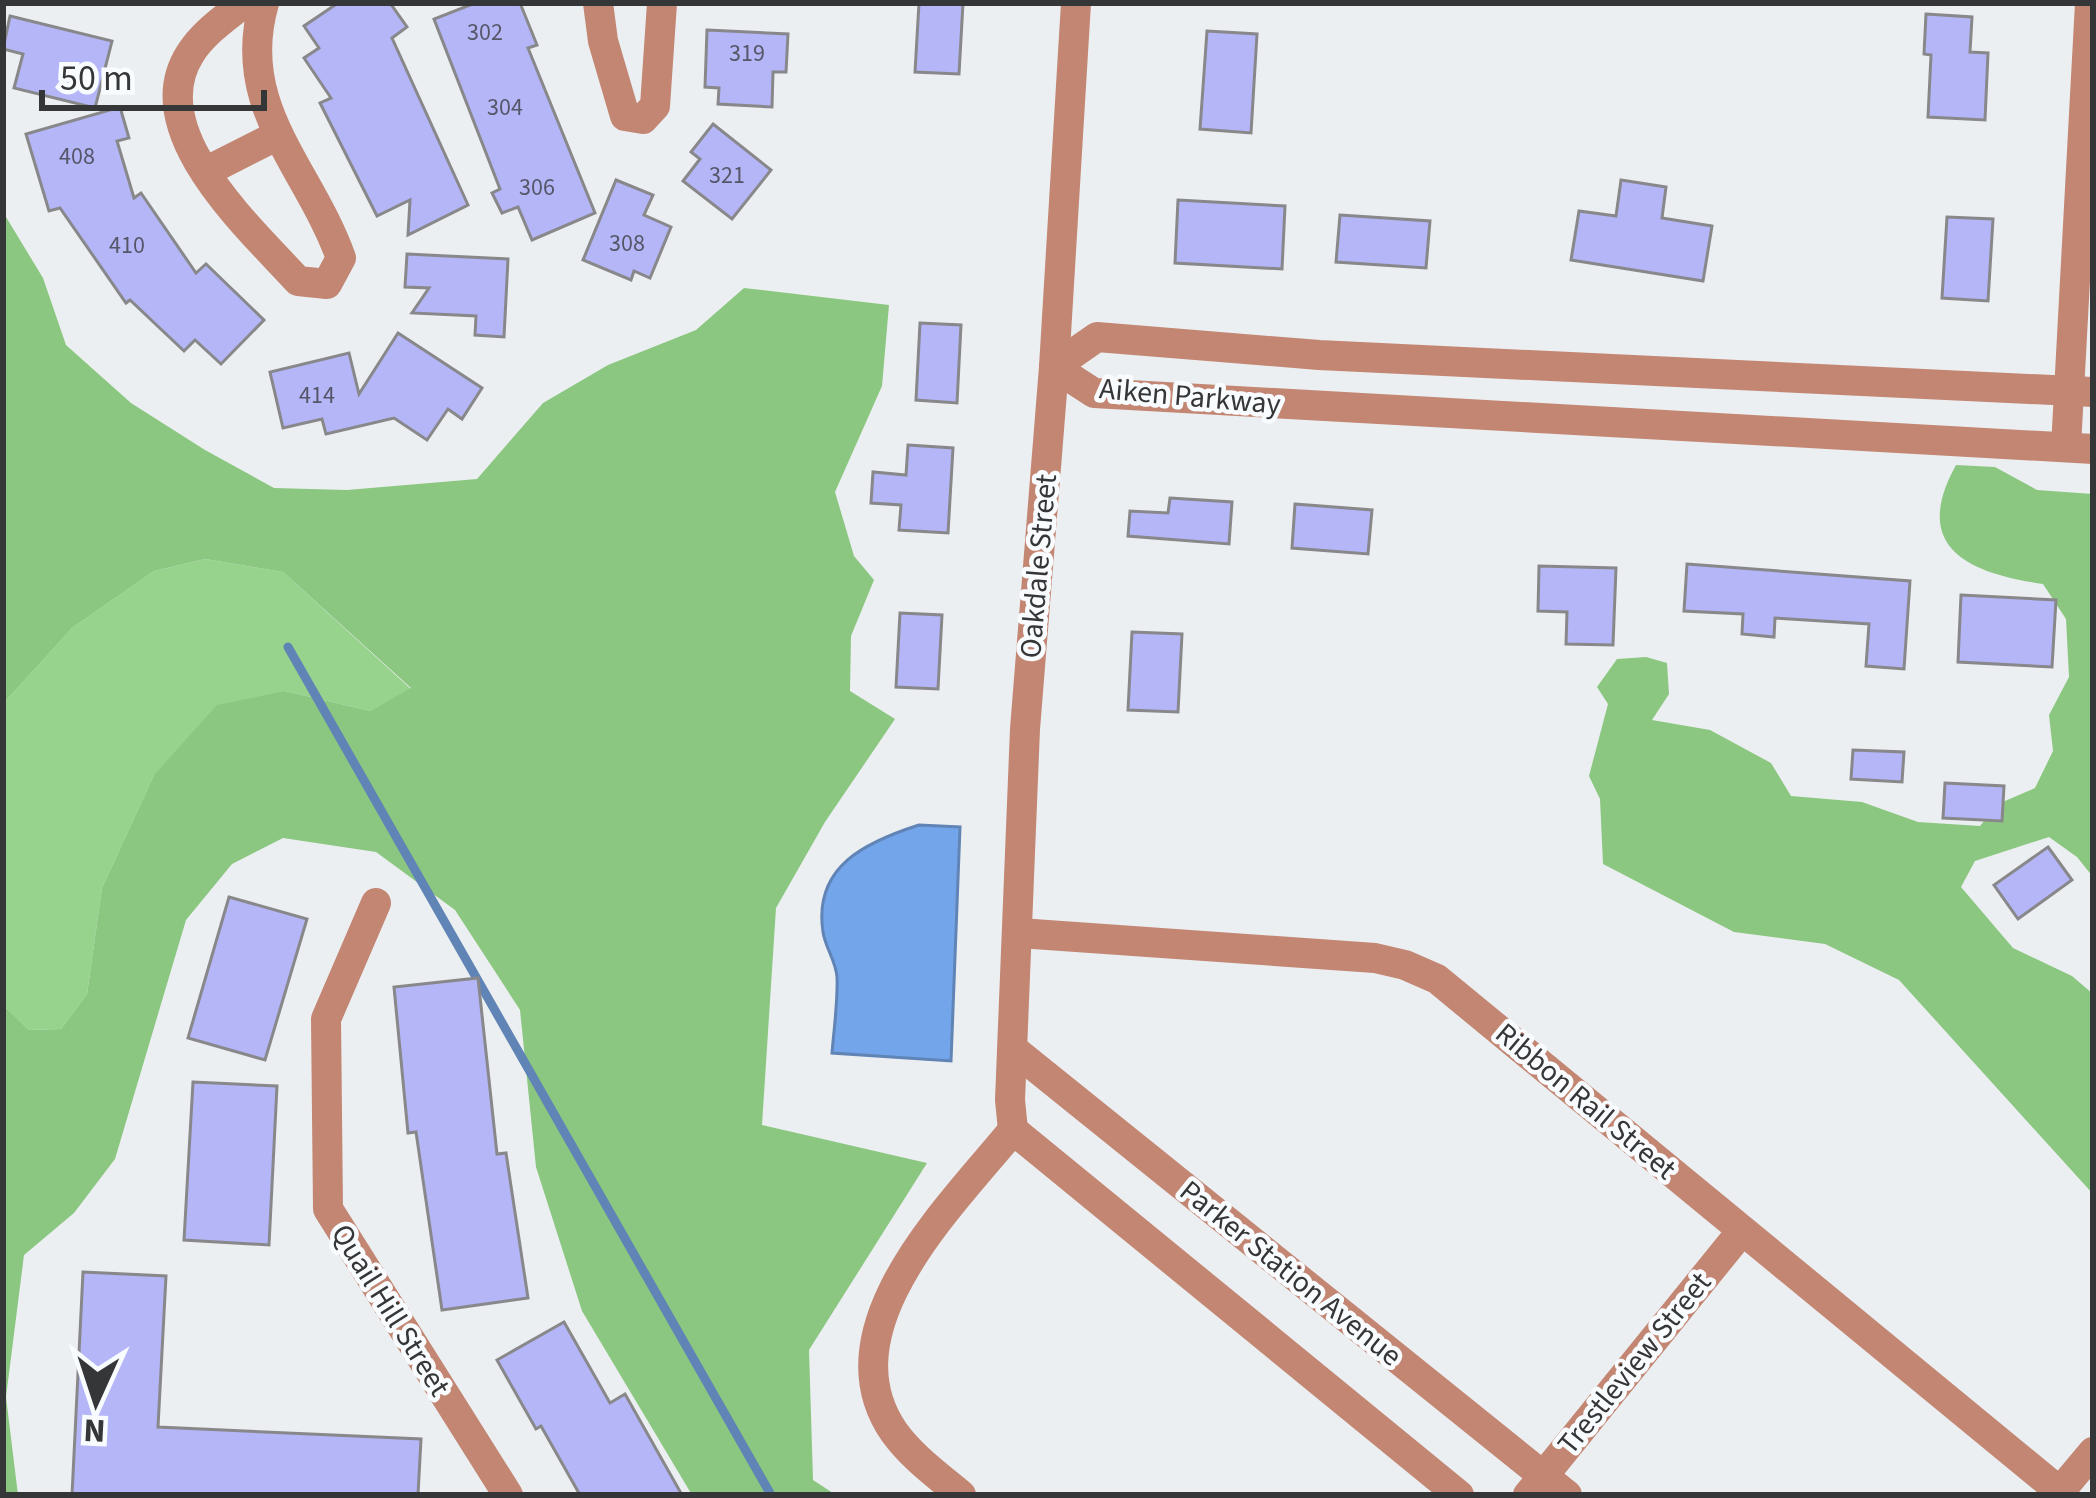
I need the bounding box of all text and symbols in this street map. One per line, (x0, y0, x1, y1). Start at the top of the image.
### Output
house number: 302 (467, 15, 503, 50)
scale bar (42, 36, 264, 110)
house number: 319 (729, 36, 765, 71)
text: 50 m (60, 53, 133, 104)
house number: 304 (487, 90, 523, 125)
house number: 408 (59, 139, 95, 174)
house number: 321 (709, 158, 745, 193)
house number: 306 (519, 170, 555, 205)
house number: 308 (609, 226, 645, 261)
house number: 410 (109, 228, 145, 263)
street label: Aiken Parkway (1098, 367, 1282, 426)
house number: 414 (299, 378, 335, 413)
street label: Oakdale Street (1009, 472, 1068, 660)
street label: Ribbon Rail Street (1486, 1013, 1686, 1190)
street label: Parker Station Avenue (1170, 1170, 1411, 1377)
street label: Quail Hill Street (320, 1216, 461, 1405)
street label: Trestleview Street (1547, 1263, 1721, 1464)
north arrow (36, 1342, 156, 1462)
text: N (82, 1406, 107, 1455)

